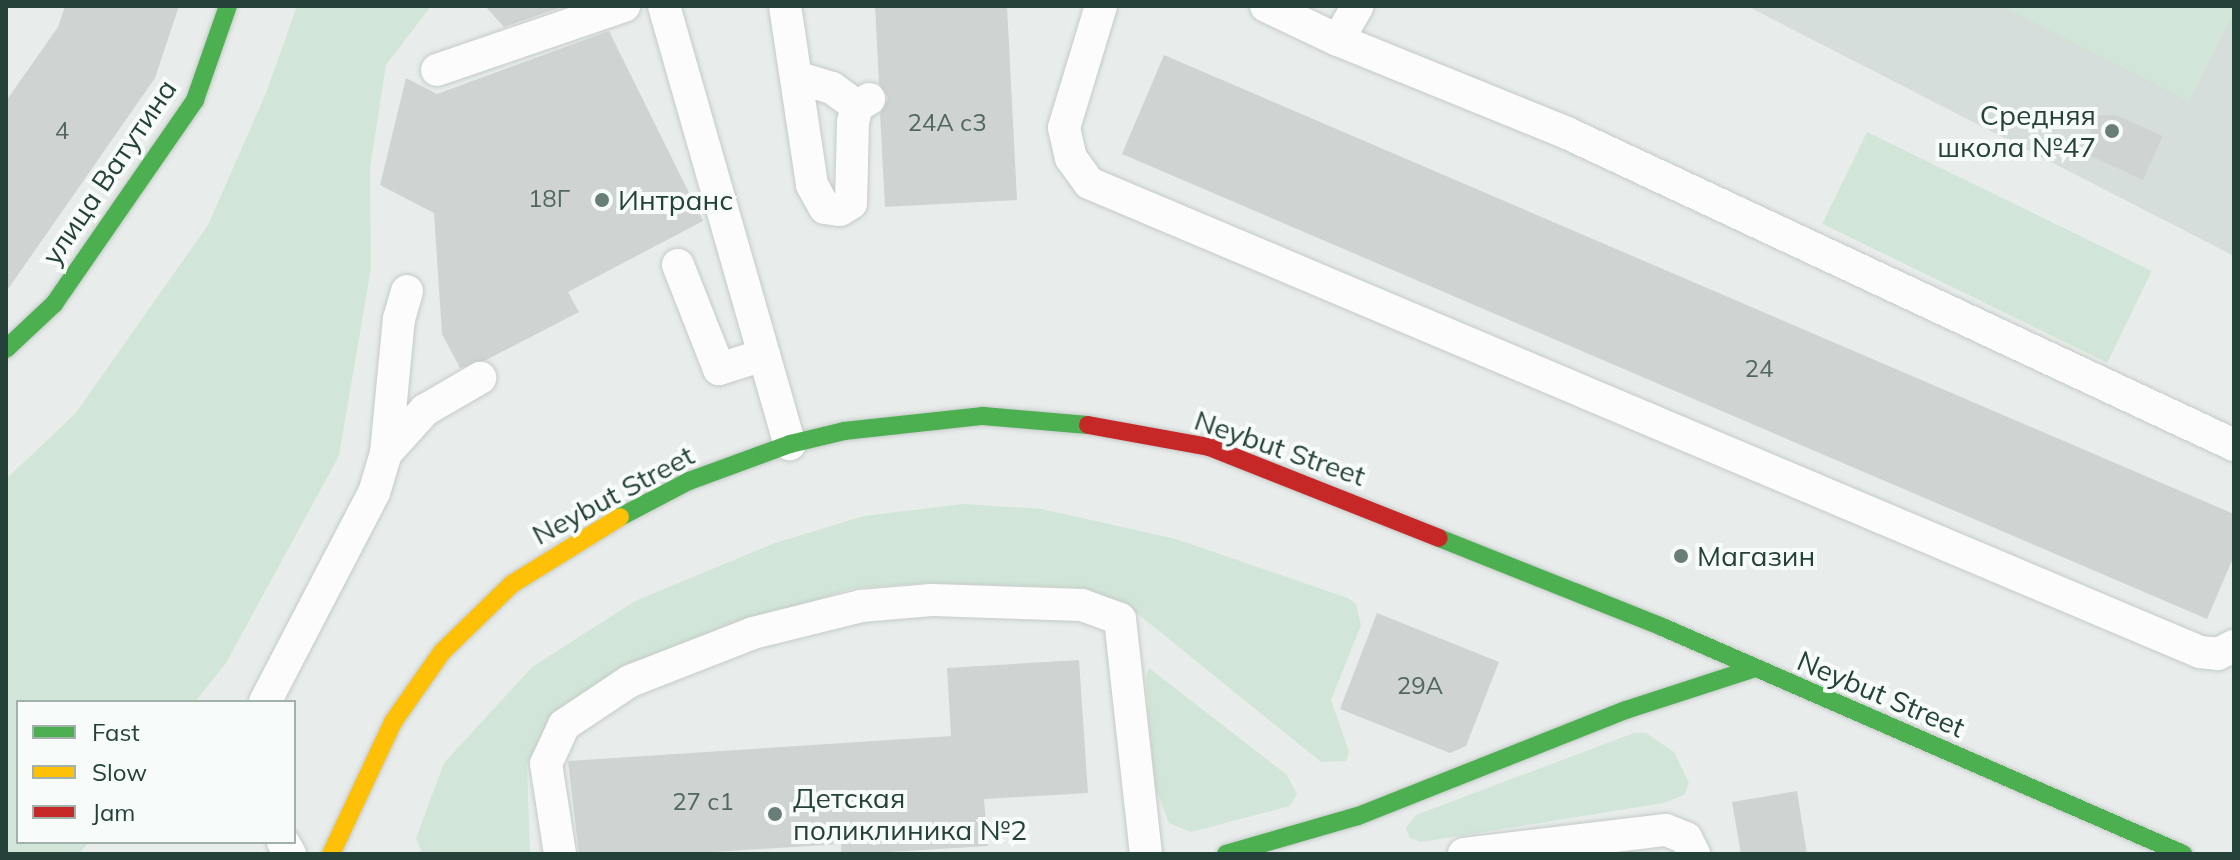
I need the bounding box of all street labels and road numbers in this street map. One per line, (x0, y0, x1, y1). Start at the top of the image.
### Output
street label: улица Ватутина (35, 73, 183, 271)
street label: Neybut Street (1190, 403, 1370, 493)
street label: Neybut Street (526, 438, 700, 552)
street label: Neybut Street (1792, 644, 1970, 744)

